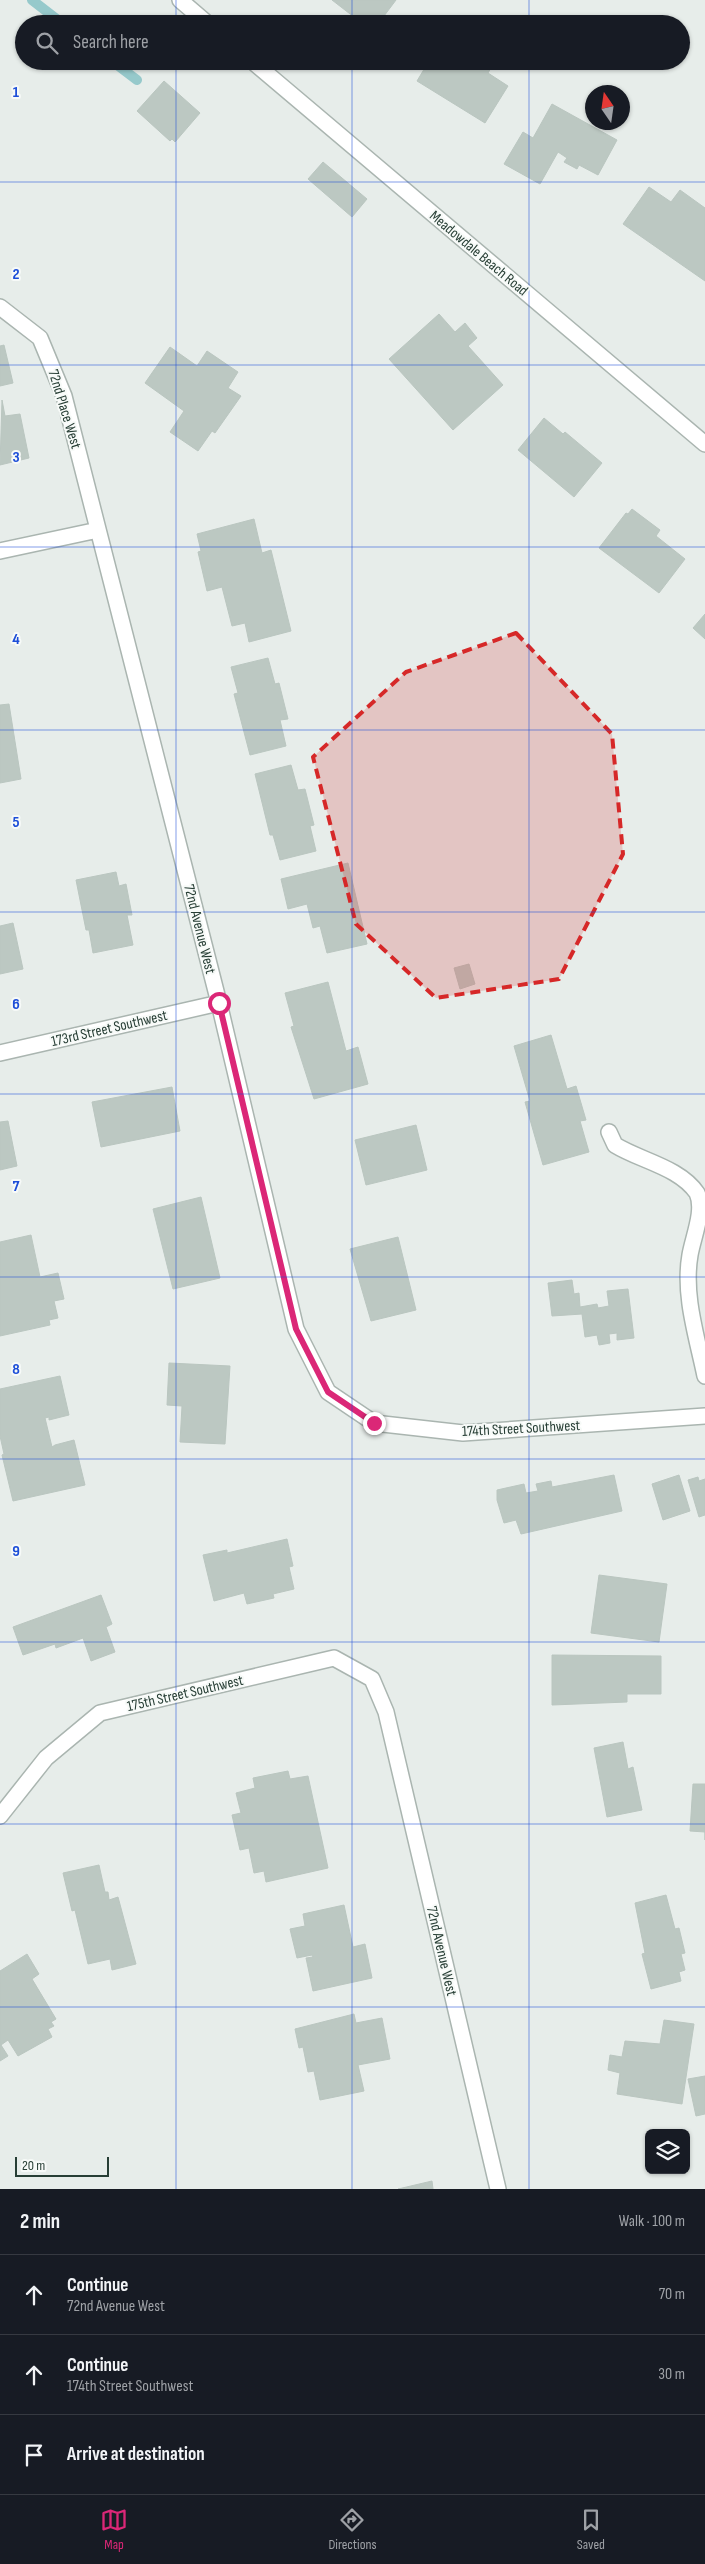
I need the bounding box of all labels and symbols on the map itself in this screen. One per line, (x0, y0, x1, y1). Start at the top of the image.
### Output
text: 1 (13, 83, 20, 102)
north arrow (585, 85, 630, 130)
street label: Meadowdale Beach Road (425, 207, 532, 300)
text: 2 (12, 265, 20, 284)
street label: 72nd Place West (43, 367, 86, 452)
text: 3 (12, 448, 20, 467)
text: 4 (12, 630, 20, 649)
text: 5 (12, 813, 20, 832)
street label: 72nd Avenue West (179, 882, 220, 976)
route start (208, 992, 231, 1015)
text: 6 (12, 995, 20, 1014)
street label: 173rd Street Southwest (49, 1006, 169, 1051)
text: 7 (13, 1177, 20, 1196)
text: 8 (12, 1360, 20, 1379)
route end (363, 1412, 386, 1435)
street label: 174th Street Southwest (461, 1416, 581, 1441)
text: 9 (12, 1542, 20, 1561)
street label: 175th Street Southwest (125, 1671, 246, 1716)
street label: 72nd Avenue West (422, 1904, 461, 1998)
scale bar (15, 2154, 109, 2177)

